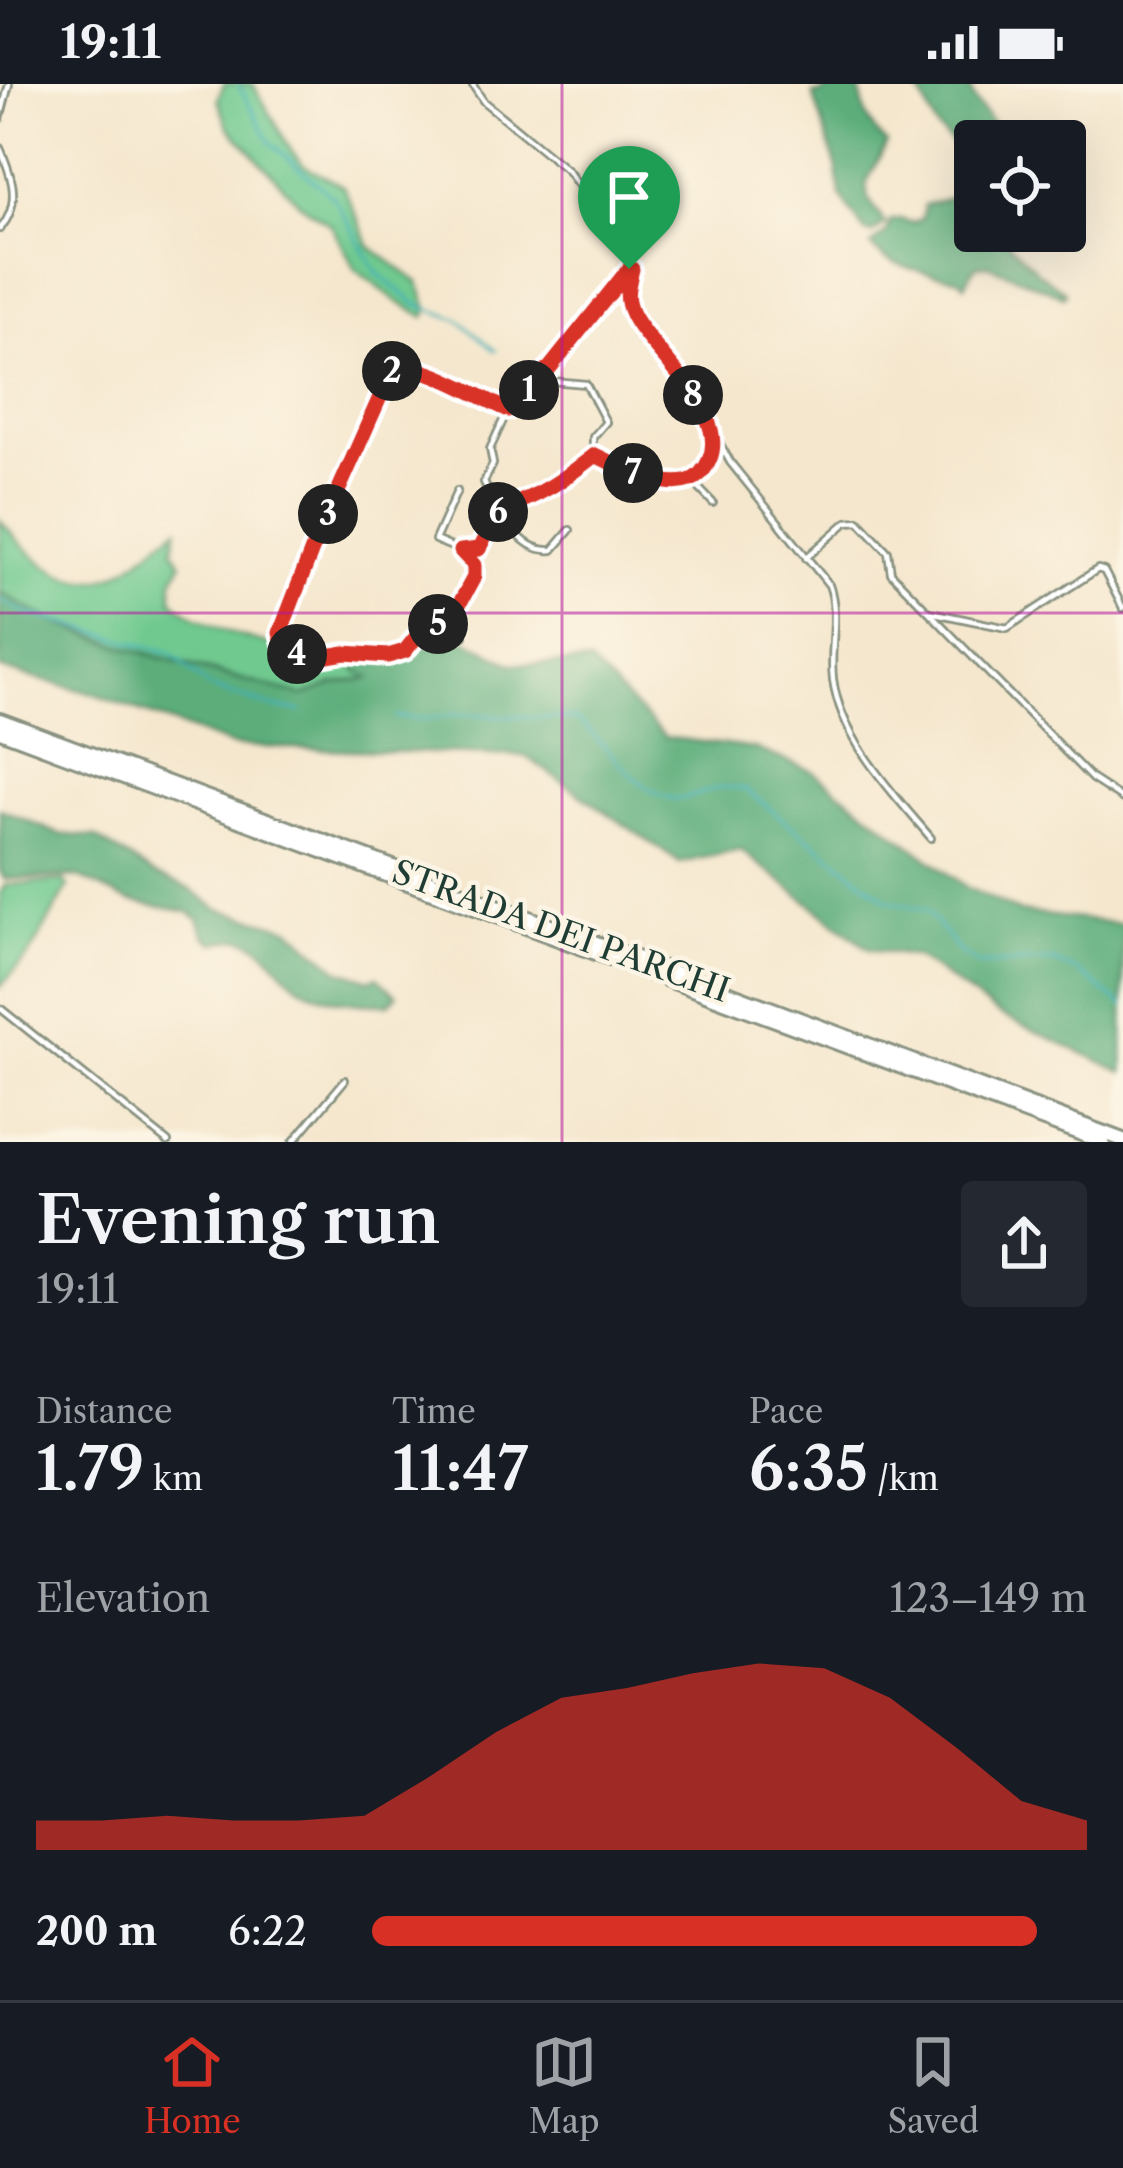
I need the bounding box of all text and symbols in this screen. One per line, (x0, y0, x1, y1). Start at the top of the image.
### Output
text: 19:11 (60, 14, 161, 70)
map controls (954, 120, 1086, 252)
button: locate (954, 120, 1086, 252)
pin (578, 146, 680, 269)
icon: arrive (596, 164, 662, 230)
pin: 2 (362, 341, 422, 401)
text: 2 (382, 350, 402, 391)
pin: 1 (499, 360, 559, 420)
pin: 8 (663, 365, 723, 425)
text: 1 (522, 369, 536, 410)
text: 8 (683, 374, 703, 415)
pin: 7 (603, 443, 663, 503)
text: 7 (624, 452, 642, 493)
pin: 6 (468, 482, 528, 542)
pin: 3 (298, 484, 358, 544)
text: 6 (488, 491, 508, 532)
text: 3 (319, 493, 337, 534)
pin: 5 (408, 594, 468, 654)
text: 5 (429, 603, 447, 644)
pin: 4 (267, 624, 327, 684)
text: 4 (287, 633, 307, 674)
street label: STRADA DEI PARCHI (387, 851, 735, 1011)
text: Evening run (36, 1179, 440, 1260)
button: share (961, 1181, 1087, 1307)
text: 19:11 (36, 1265, 119, 1313)
text: Distance (36, 1391, 173, 1432)
text: Time (392, 1391, 476, 1432)
text: Pace (749, 1391, 823, 1432)
text: 1.79 (36, 1432, 144, 1506)
text: 11:47 (392, 1432, 529, 1506)
text: 6:35 (749, 1432, 868, 1506)
text: km (144, 1458, 203, 1499)
text: /km (868, 1458, 939, 1499)
text: Elevation (36, 1574, 210, 1622)
text: 123–149 m (890, 1574, 1087, 1622)
text: 200 m (36, 1907, 157, 1955)
text: 6:22 (228, 1907, 307, 1955)
tab: Home (144, 2029, 241, 2142)
tab: Map (529, 2029, 600, 2142)
tab: Saved (887, 2029, 979, 2142)

